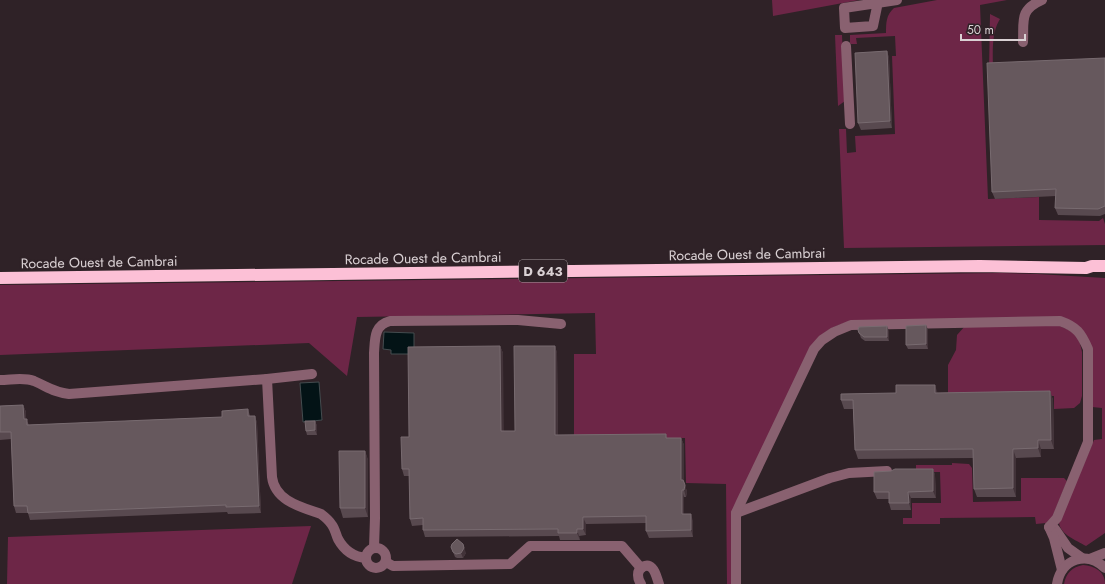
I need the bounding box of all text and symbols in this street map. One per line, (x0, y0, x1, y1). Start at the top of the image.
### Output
scale bar (961, 16, 1025, 42)
text: 50 m (967, 21, 994, 39)
street label: Rocade Ouest de Cambrai (668, 243, 826, 265)
street label: Rocade Ouest de Cambrai (344, 247, 502, 269)
street label: Rocade Ouest de Cambrai (20, 251, 178, 273)
road number: D 643 (519, 260, 567, 282)

